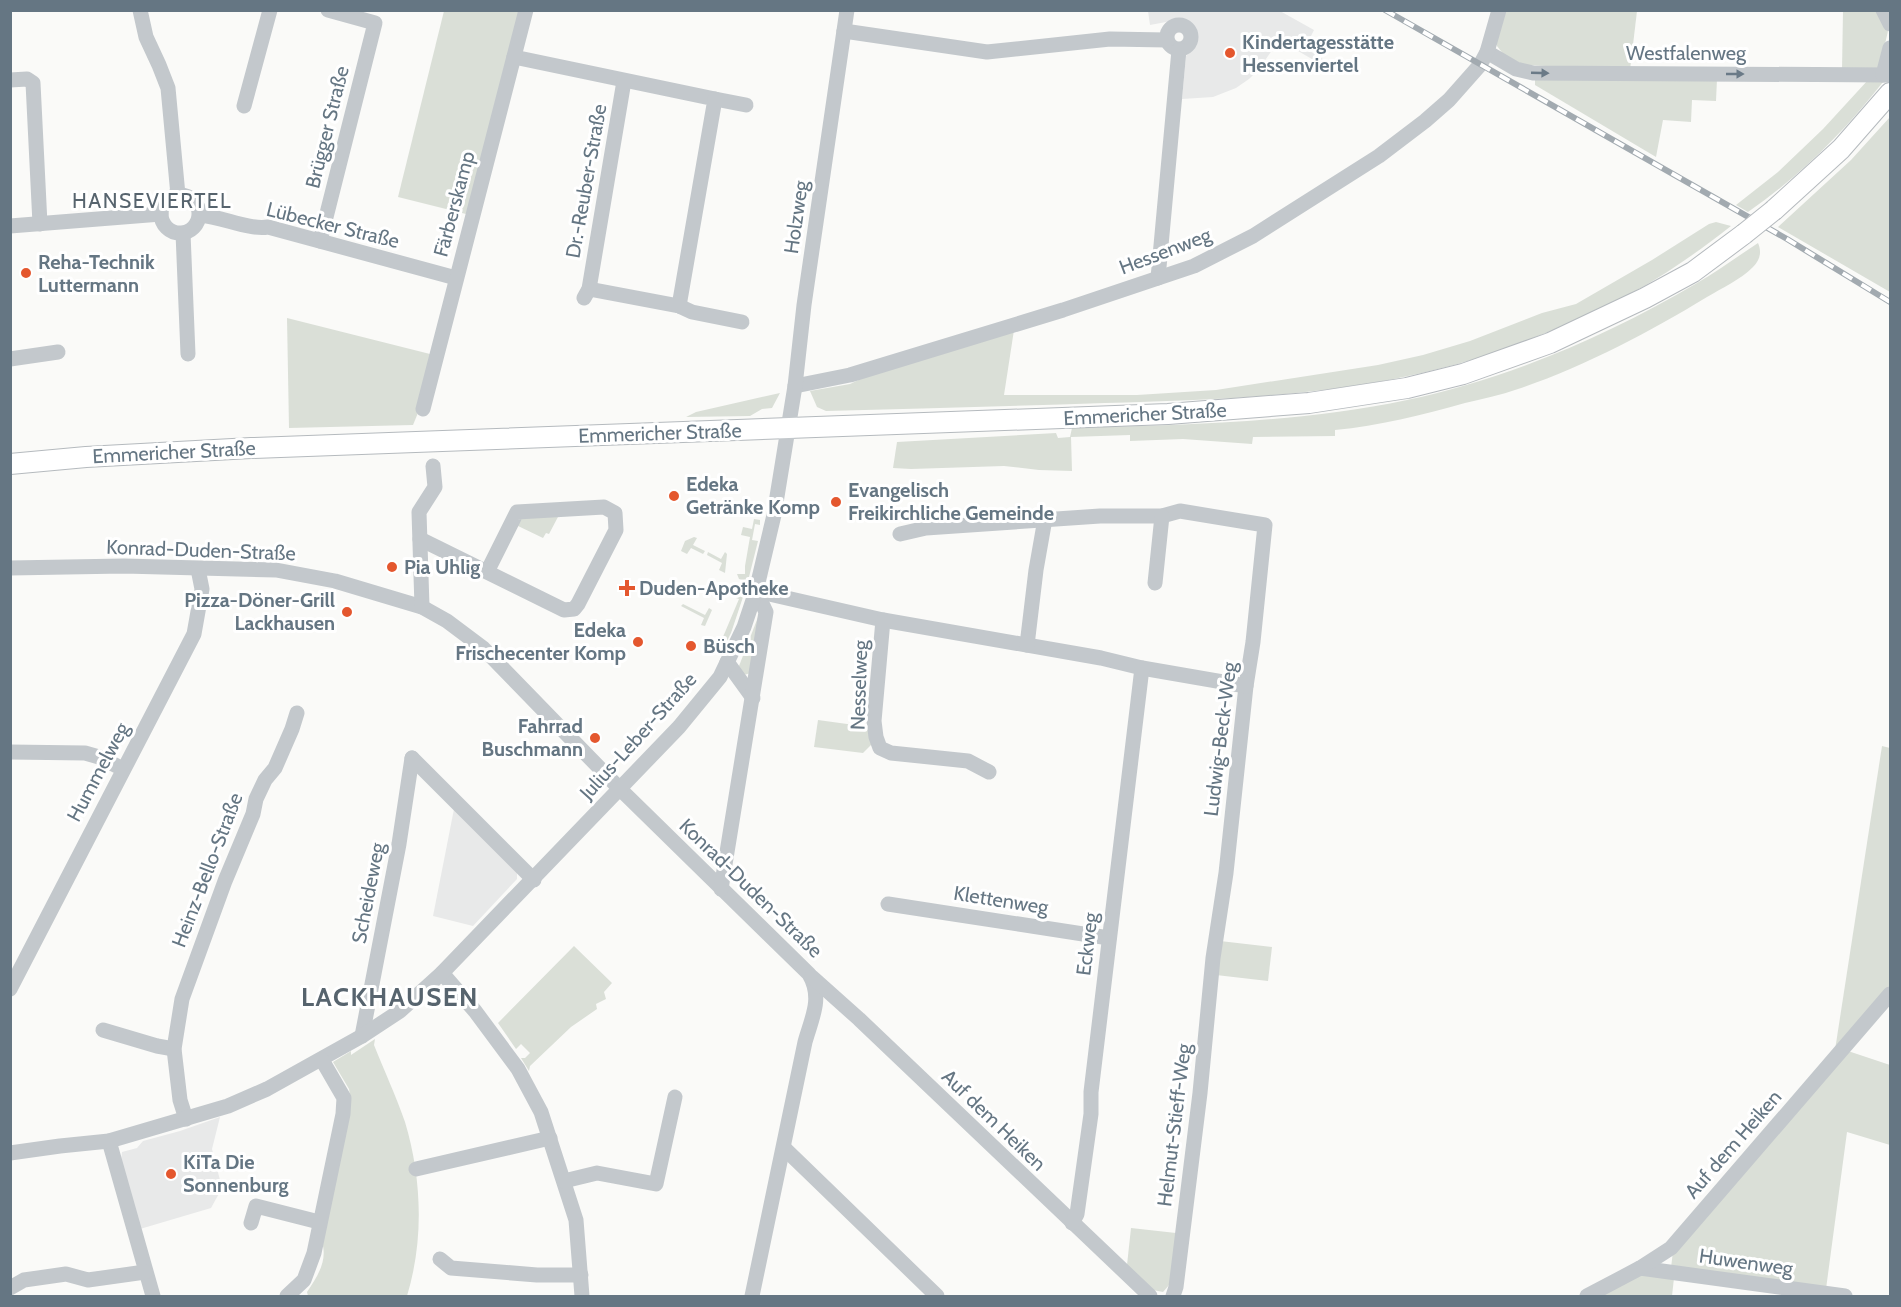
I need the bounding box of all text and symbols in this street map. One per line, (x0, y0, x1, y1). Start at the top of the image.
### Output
place label: Kindertagesstätte Hessenviertel (1242, 30, 1394, 77)
street label: Westfalenweg (1626, 41, 1747, 65)
marker: Kindertagesstätte Hessenviertel (1223, 46, 1237, 60)
street label: Brügger Straße (300, 63, 354, 191)
one-way arrow (1531, 68, 1550, 78)
one-way arrow (1726, 69, 1745, 79)
street label: Dr.-Reuber-Straße (561, 102, 611, 260)
street label: Färberskamp (428, 149, 480, 259)
street label: Holzweg (779, 178, 813, 255)
district label: HANSEVIERTEL (72, 188, 232, 213)
street label: Lübecker Straße (264, 197, 402, 253)
street label: Hessenweg (1116, 222, 1215, 279)
place label: Reha-Technik Luttermann (38, 250, 155, 297)
marker: Reha-Technik Luttermann (19, 266, 33, 280)
street label: Emmericher Straße (1063, 398, 1227, 430)
street label: Emmericher Straße (578, 418, 742, 448)
street label: Emmericher Straße (92, 436, 256, 468)
place label: Edeka Getränke Komp (686, 472, 820, 519)
place label: Evangelisch Freikirchliche Gemeinde (848, 478, 1054, 525)
marker: Edeka Getränke Komp (667, 489, 681, 503)
marker: Evangelisch Freikirchliche Gemeinde (829, 495, 843, 509)
street label: Konrad-Duden-Straße (106, 535, 296, 565)
place label: Pia Uhlig (404, 555, 480, 579)
marker: Pia Uhlig (385, 560, 399, 574)
place label: Duden-Apotheke (639, 576, 788, 600)
marker: Duden-Apotheke (620, 581, 634, 595)
place label: Pizza-Döner-Grill Lackhausen (184, 588, 335, 635)
marker: Pizza-Döner-Grill Lackhausen (340, 605, 354, 619)
place label: Edeka Frischecenter Komp (455, 618, 626, 665)
place label: Büsch (703, 634, 755, 658)
marker: Edeka Frischecenter Komp (631, 635, 645, 649)
marker: Büsch (684, 639, 698, 653)
street label: Nesselweg (845, 639, 873, 730)
street label: Ludwig-Beck-Weg (1199, 659, 1241, 818)
street label: Julius-Leber-Straße (574, 668, 701, 805)
place label: Fahrrad Buschmann (482, 714, 583, 761)
street label: Hummelweg (62, 717, 135, 826)
marker: Fahrrad Buschmann (588, 731, 602, 745)
street label: Heinz-Bello-Straße (167, 789, 247, 951)
street label: Konrad-Duden-Straße (675, 814, 827, 962)
street label: Scheideweg (346, 840, 390, 945)
street label: Klettenweg (952, 881, 1051, 919)
street label: Eckweg (1071, 910, 1103, 977)
district label: LACKHAUSEN (301, 981, 479, 1013)
street label: Helmut-Stieff-Weg (1152, 1041, 1196, 1208)
street label: Auf dem Heiken (937, 1064, 1051, 1176)
street label: Auf dem Heiken (1680, 1085, 1786, 1203)
place label: KiTa Die Sonnenburg (183, 1150, 288, 1197)
marker: KiTa Die Sonnenburg (164, 1167, 178, 1181)
street label: Huwenweg (1697, 1244, 1796, 1281)

